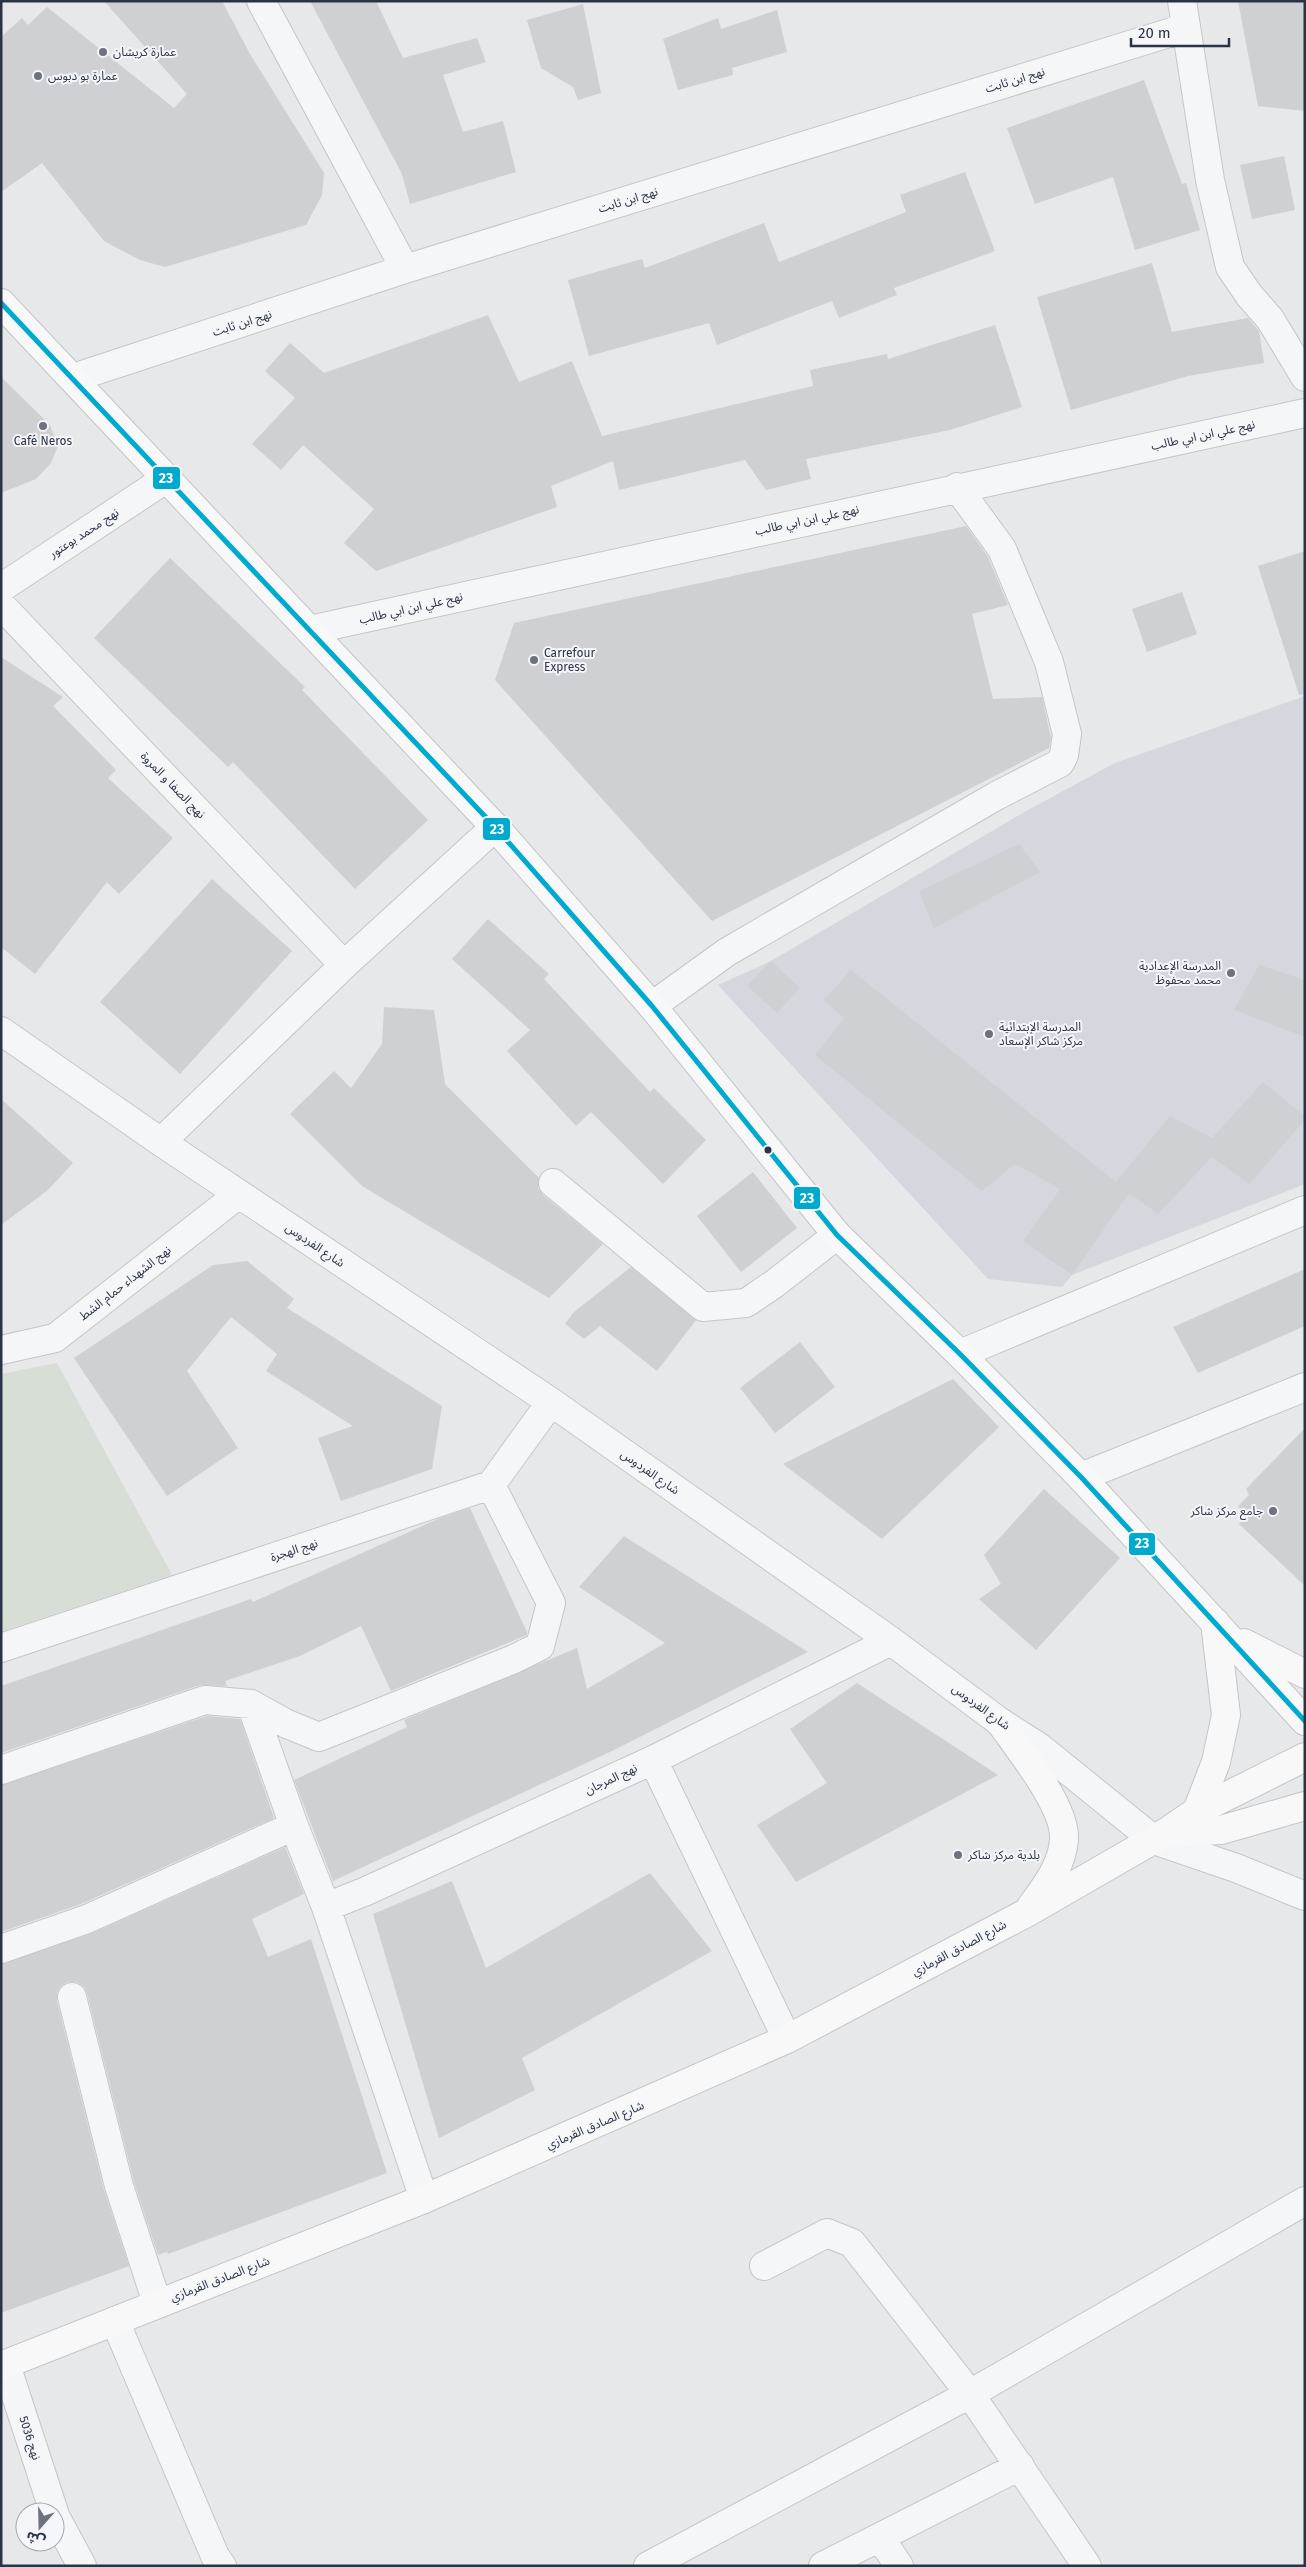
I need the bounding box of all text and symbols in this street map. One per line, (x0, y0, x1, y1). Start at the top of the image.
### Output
scale bar (1131, 15, 1228, 47)
text: 20 m (1138, 24, 1171, 42)
place label: عمارة كريشان (113, 45, 176, 59)
marker: عمارة كريشان (97, 46, 109, 58)
street label: نهج ابن ثابت (983, 64, 1047, 98)
place label: عمارة بو دبوس (48, 69, 118, 83)
marker: عمارة بو دبوس (32, 70, 44, 82)
street label: نهج ابن ثابت (596, 184, 660, 218)
street label: نهج ابن ثابت (210, 307, 274, 341)
street label: نهج علي ابن ابي طالب (1150, 417, 1257, 456)
marker: Café Neros (37, 420, 49, 432)
place label: Café Neros (14, 434, 73, 448)
line badge: 23 (152, 466, 181, 490)
text: 23 (159, 470, 173, 487)
street label: نهج علي ابن ابي طالب (754, 502, 861, 541)
street label: نهج محمد بوعتور (46, 505, 123, 563)
street label: نهج علي ابن ابي طالب (358, 589, 465, 629)
place label: Carrefour Express (544, 646, 595, 674)
marker: Carrefour Express (528, 654, 540, 666)
street label: نهج الصفا و المروة (136, 749, 208, 822)
line badge: 23 (482, 817, 511, 841)
text: 23 (490, 821, 504, 838)
place label: المدرسة الإعدادية محمد محفوظ (1139, 959, 1221, 987)
marker: المدرسة الإعدادية محمد محفوظ (1225, 967, 1237, 979)
place label: المدرسة الإبتدائية مركز شاكر الإسعاد (999, 1020, 1083, 1049)
marker: المدرسة الإبتدائية مركز شاكر الإسعاد (983, 1028, 995, 1040)
unlabelled marker (763, 1145, 773, 1155)
line badge: 23 (793, 1186, 821, 1210)
text: 23 (800, 1190, 814, 1207)
street label: شارع الفردوس (282, 1220, 347, 1272)
street label: نهج الشهداء حمام الشط (76, 1243, 175, 1325)
street label: شارع الفردوس (617, 1447, 682, 1499)
place label: جامع مركز شاكر (1190, 1504, 1263, 1520)
marker: جامع مركز شاكر (1267, 1505, 1279, 1517)
line badge: 23 (1128, 1532, 1156, 1556)
text: 23 (1135, 1535, 1149, 1552)
street label: نهج الهجرة (268, 1536, 320, 1566)
street label: شارع الفردوس (948, 1681, 1013, 1734)
street label: نهج المرجان (583, 1761, 640, 1799)
place label: بلدية مركز شاكر (967, 1848, 1040, 1862)
marker: بلدية مركز شاكر (952, 1849, 964, 1861)
street label: شارع الصادق القرمازي (909, 1917, 1010, 1981)
street label: شارع الصادق القرمازي (544, 2098, 647, 2155)
street label: شارع الصادق القرمازي (168, 2254, 273, 2307)
street label: نهج 5036 (14, 2414, 44, 2462)
north arrow (15, 2502, 65, 2552)
text: ش (24, 2527, 48, 2550)

